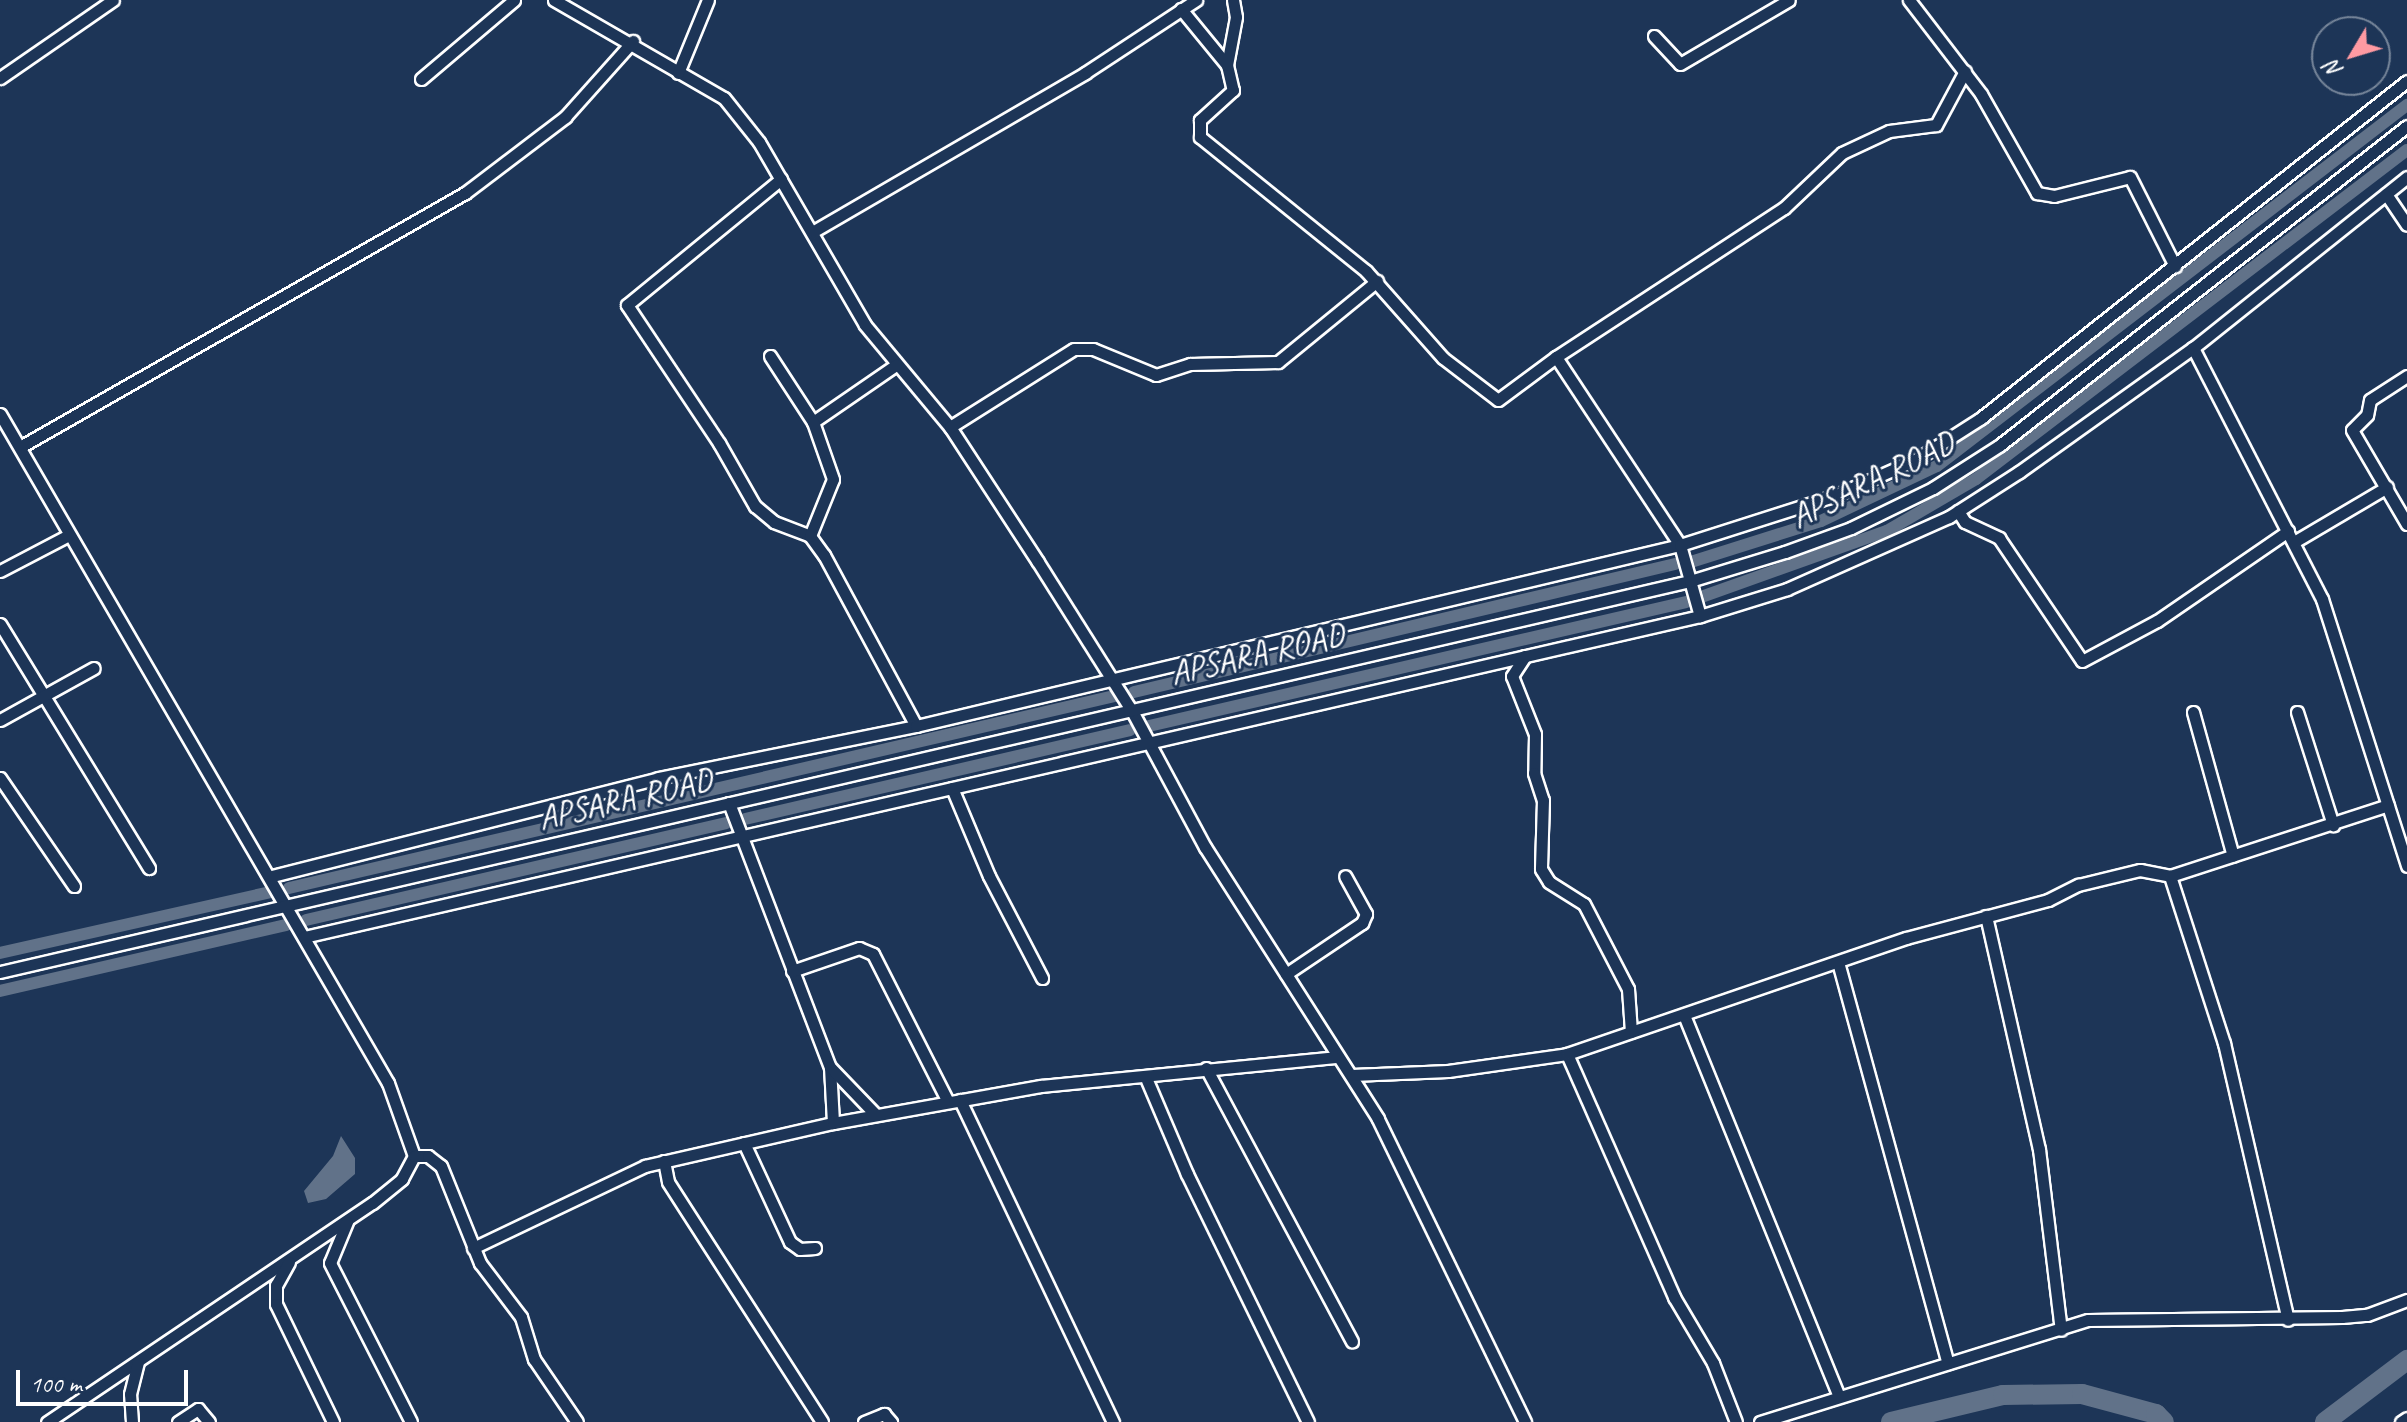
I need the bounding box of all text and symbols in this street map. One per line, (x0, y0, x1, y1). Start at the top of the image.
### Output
north arrow (2311, 16, 2391, 96)
text: N (2318, 56, 2349, 84)
street label: APSARA ROAD (1783, 422, 1961, 536)
street label: APSARA ROAD (1166, 613, 1348, 693)
street label: APSARA ROAD (534, 758, 716, 838)
scale bar (20, 1354, 192, 1404)
text: 100 m (30, 1369, 82, 1399)

